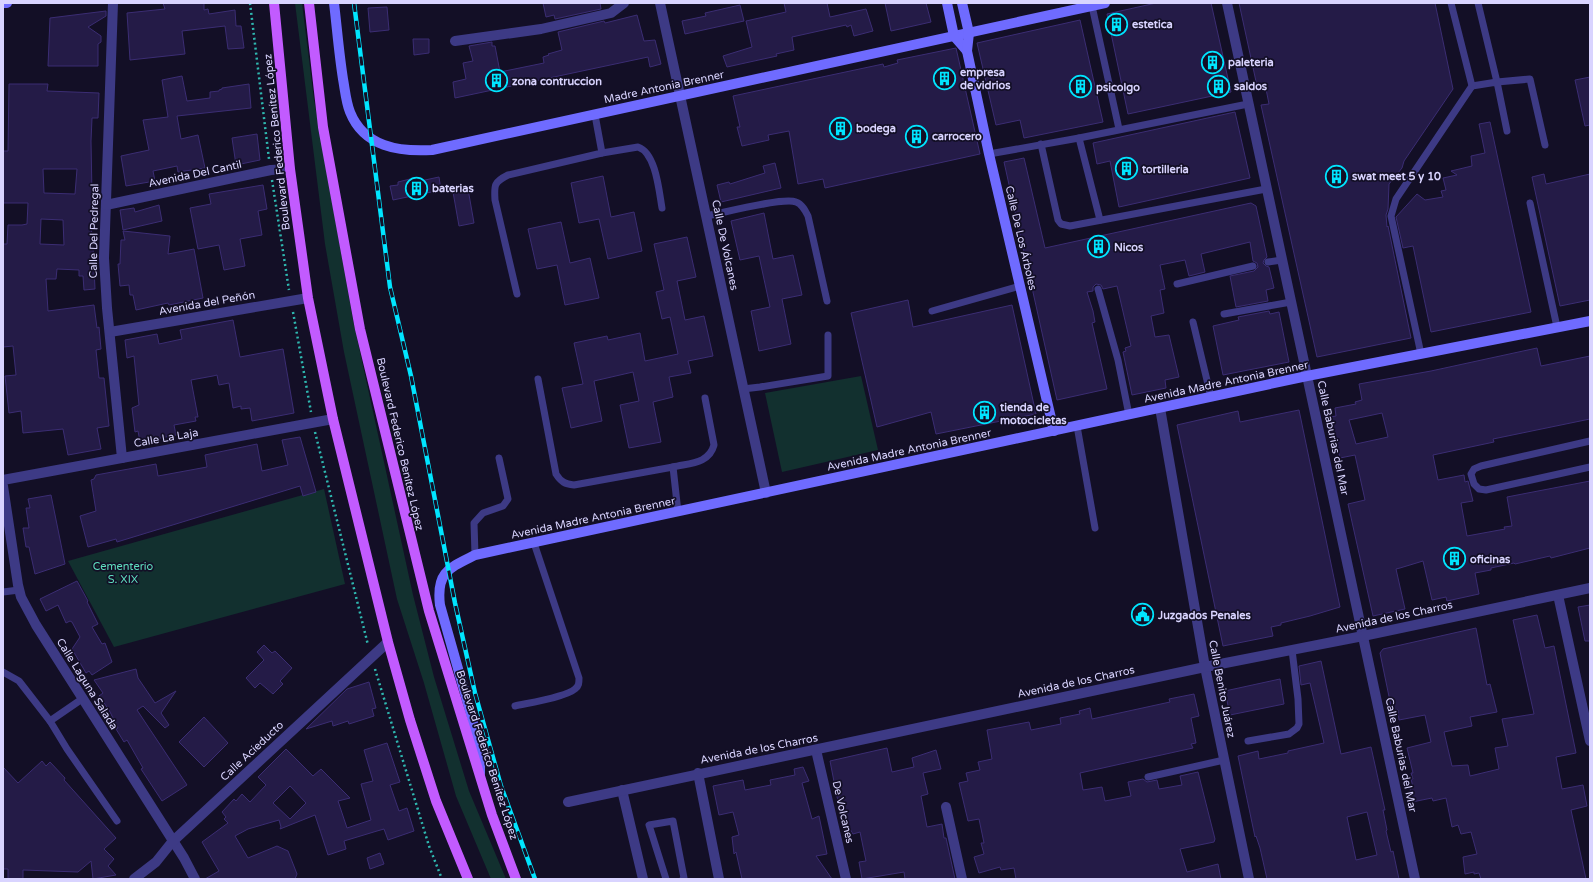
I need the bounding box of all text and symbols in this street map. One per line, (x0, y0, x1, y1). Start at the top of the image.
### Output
building icon: estetica (1103, 11, 1129, 37)
place label: estetica (1132, 18, 1173, 31)
building icon: paleteria (1200, 49, 1226, 75)
street label: Boulevard Federico Benítez López (261, 53, 293, 231)
place label: paleteria (1228, 56, 1274, 70)
building icon: empresa de vidrios (931, 65, 957, 91)
place label: empresa de vidrios (960, 66, 1011, 92)
building icon: zona contruccion (483, 68, 509, 94)
street label: Madre Antonia Brenner (603, 68, 726, 106)
building icon: saldos (1205, 73, 1231, 99)
building icon: psicolgo (1067, 74, 1093, 100)
place label: zona contruccion (512, 75, 602, 88)
place label: saldos (1234, 80, 1268, 93)
place label: psicolgo (1096, 81, 1140, 95)
building icon: bodega (827, 115, 853, 141)
place label: bodega (856, 122, 896, 136)
building icon: carrocero (903, 123, 929, 149)
place label: carrocero (932, 130, 982, 143)
building icon: tortilleria (1114, 156, 1140, 182)
street label: Avenida Del Cantil (147, 158, 243, 190)
place label: tortilleria (1141, 163, 1189, 176)
building icon: swat meet 5 y 10 (1323, 163, 1349, 189)
place label: swat meet 5 y 10 (1352, 170, 1441, 184)
building icon: baterias (403, 175, 429, 201)
place label: baterias (432, 182, 474, 195)
street label: Calle Del Pedregal (87, 183, 101, 279)
street label: Calle De Los Árboles (1003, 184, 1040, 292)
street label: Calle De Volcanes (709, 199, 741, 291)
building icon: Nicos (1086, 234, 1112, 260)
place label: Nicos (1114, 241, 1144, 254)
street label: Avenida del Peñón (158, 288, 256, 318)
street label: Boulevard Federico Benítez López (374, 356, 426, 532)
street label: Avenida Madre Antonia Brenner (1143, 358, 1310, 406)
street label: Calle Baburias del Mar (1314, 379, 1352, 497)
building icon: tienda de motocicletas (971, 400, 997, 426)
place label: tienda de motocicletas (999, 401, 1067, 427)
street label: Calle La Laja (133, 426, 199, 450)
street label: Avenida Madre Antonia Brenner (826, 426, 993, 474)
street label: Avenida Madre Antonia Brenner (510, 494, 677, 542)
building icon: oficinas (1442, 546, 1468, 572)
place label: oficinas (1470, 553, 1511, 566)
park label: Cementerio S. XIX (93, 560, 154, 586)
street label: Avenida de los Charros (1334, 598, 1454, 636)
public building icon: Juzgados Penales (1129, 602, 1155, 628)
place label: Juzgados Penales (1157, 609, 1252, 623)
street label: Calle Laguna Salada (54, 636, 120, 732)
street label: Calle Benito Juárez (1206, 639, 1238, 739)
street label: Avenida de los Charros (1016, 663, 1136, 701)
street label: Boulevard Federico Benítez López (453, 669, 521, 842)
street label: Calle Baburias del Mar (1382, 696, 1420, 814)
street label: Calle Acieducto (218, 718, 287, 784)
street label: Avenida de los Charros (699, 731, 819, 767)
street label: De Volcanes (829, 779, 857, 845)

